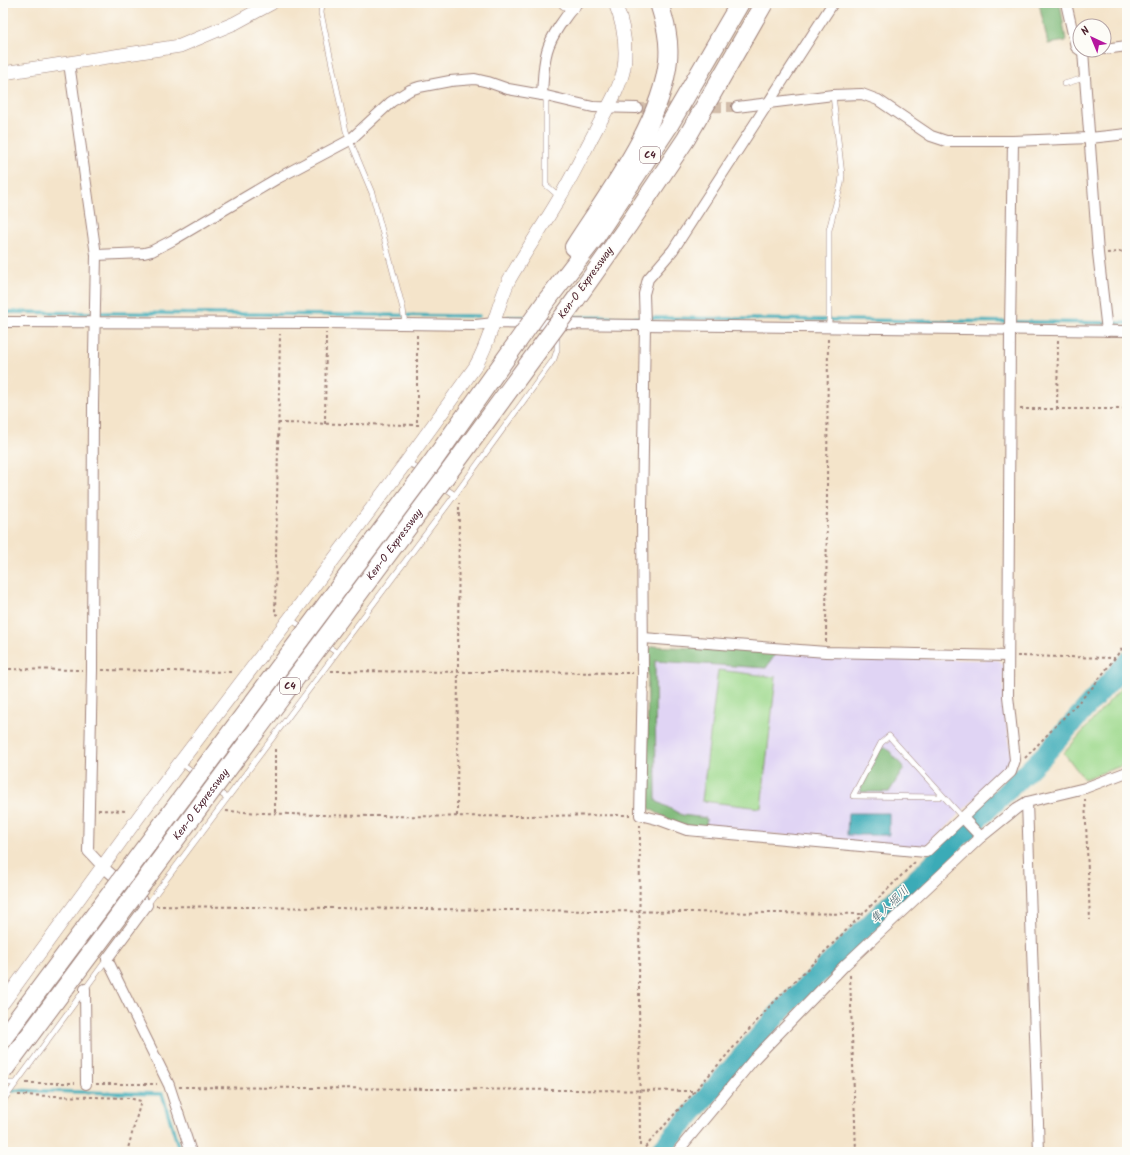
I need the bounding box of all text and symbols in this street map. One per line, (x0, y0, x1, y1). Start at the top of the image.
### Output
north arrow (1072, 18, 1112, 58)
text: N (1077, 23, 1095, 40)
road number: C4 (640, 147, 660, 163)
street label: Ken-O Expressway (554, 242, 619, 323)
street label: Ken-O Expressway (362, 504, 428, 585)
road number: C4 (280, 678, 300, 694)
street label: Ken-O Expressway (168, 764, 235, 844)
water label: 隼人堀川 (866, 881, 914, 929)

